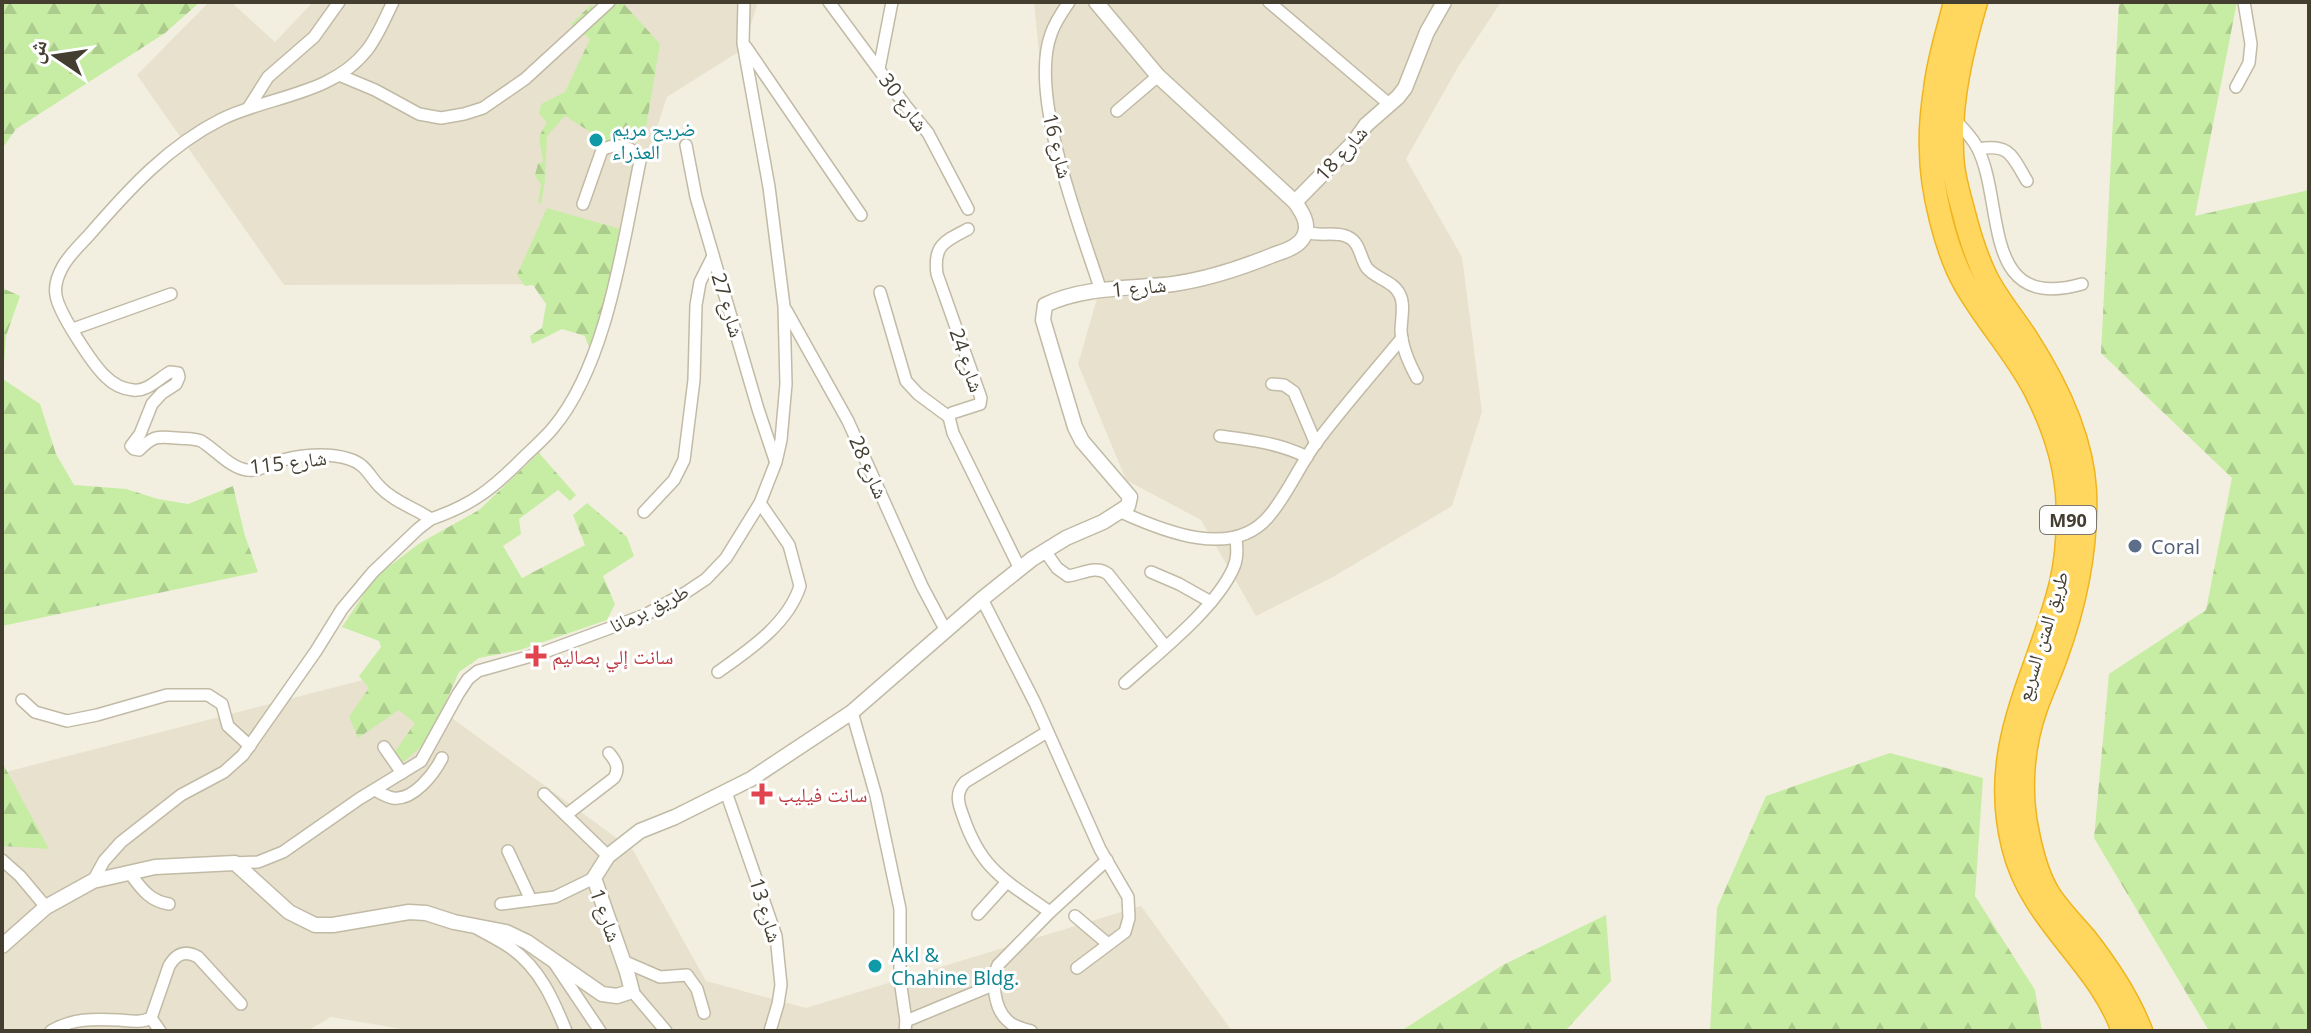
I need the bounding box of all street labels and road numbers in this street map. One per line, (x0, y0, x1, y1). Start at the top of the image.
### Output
street label: شارع 30 (873, 67, 935, 137)
street label: شارع 16 (1037, 111, 1079, 181)
street label: شارع 18 (1309, 119, 1373, 187)
street label: شارع 27 (705, 269, 751, 341)
street label: شارع 1 (1110, 271, 1168, 303)
street label: شارع 24 (943, 324, 991, 396)
street label: شارع 28 (843, 431, 895, 503)
street label: شارع 115 (248, 444, 328, 480)
road number: M90 (2040, 506, 2096, 534)
street label: طريق المتن السريع (2009, 568, 2075, 704)
street label: طريق برمانا (605, 577, 693, 639)
street label: شارع 13 (743, 874, 789, 946)
street label: شارع 1 (584, 885, 628, 945)

